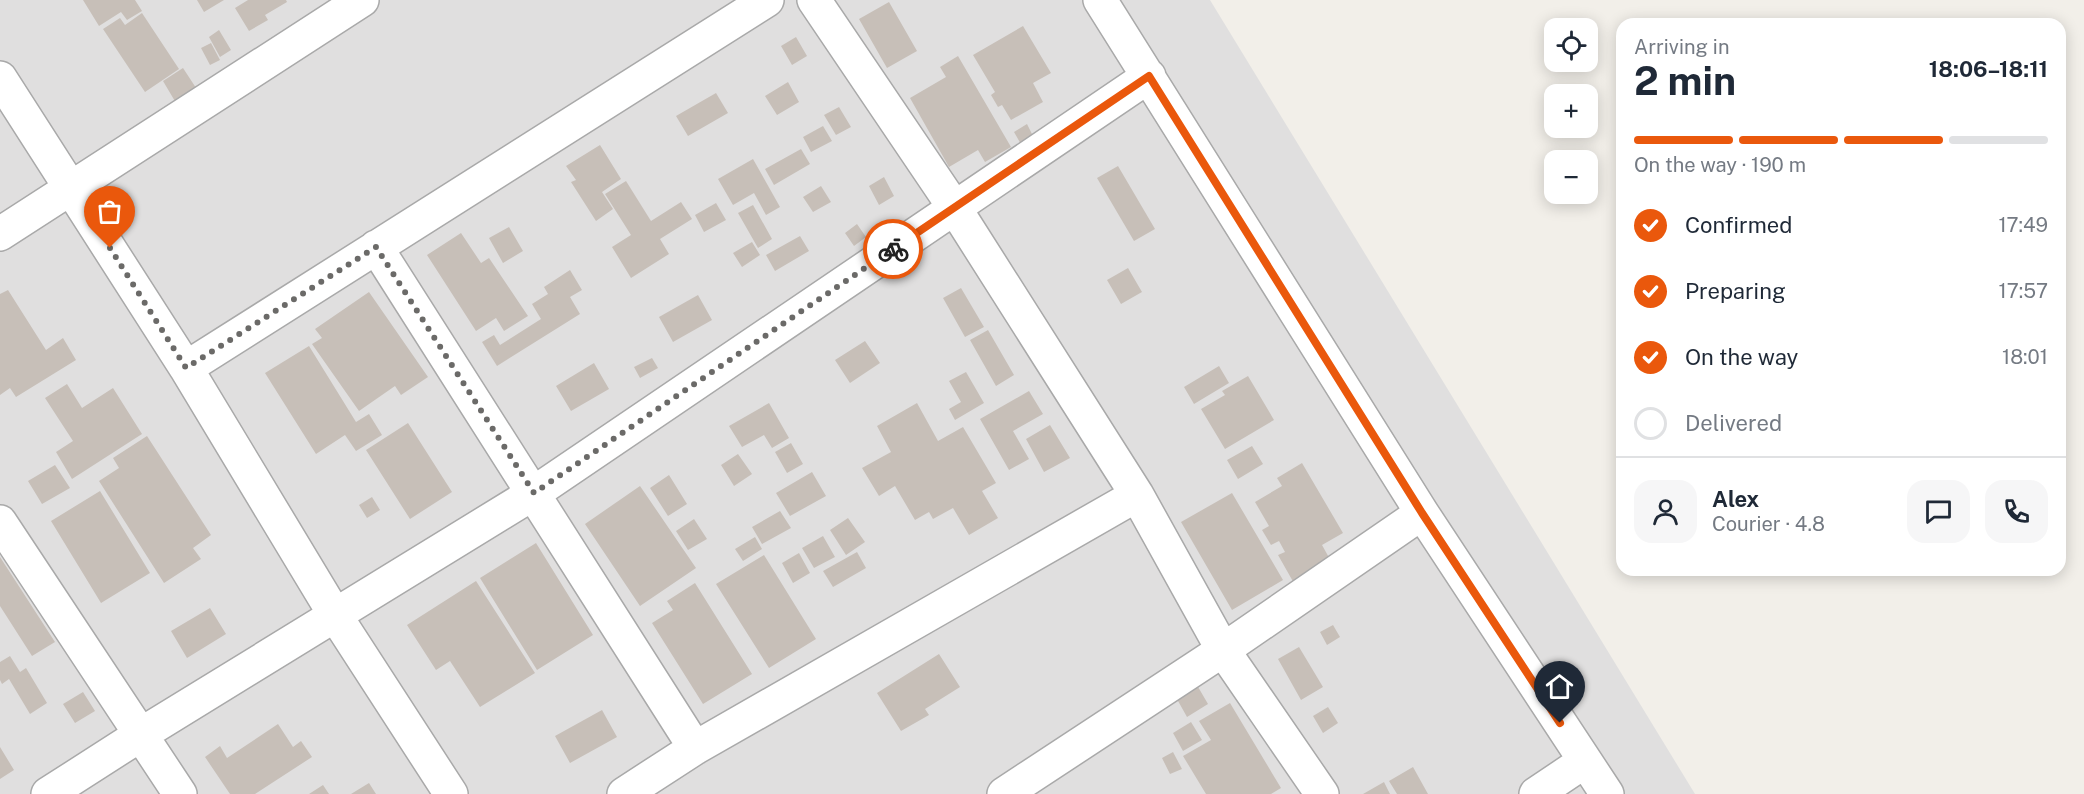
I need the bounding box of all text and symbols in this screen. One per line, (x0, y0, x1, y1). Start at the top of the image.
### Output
map controls (1544, 18, 1598, 204)
button: locate (1544, 18, 1598, 72)
text: Arriving in (1634, 35, 1729, 59)
text: 18:06–18:11 (1929, 56, 2048, 82)
text: 2 min (1634, 58, 1736, 104)
button: + (1544, 84, 1598, 138)
button: − (1544, 150, 1598, 204)
text: On the way · 190 m (1634, 153, 1806, 177)
pin (84, 186, 135, 248)
icon: bag (93, 195, 126, 228)
icon: check (1634, 209, 1667, 242)
text: Confirmed (1685, 212, 1792, 238)
text: 17:49 (1998, 213, 2048, 237)
courier (863, 219, 923, 279)
icon: bike (877, 233, 910, 266)
icon: check (1634, 275, 1667, 308)
text: Preparing (1685, 278, 1786, 304)
text: 17:57 (1999, 279, 2048, 303)
icon: check (1634, 341, 1667, 374)
text: On the way (1685, 344, 1798, 370)
text: 18:01 (2002, 345, 2048, 369)
text: Delivered (1685, 410, 1782, 436)
button: person (1634, 480, 1697, 543)
button: chat (1907, 480, 1970, 543)
button: phone (1985, 480, 2048, 543)
text: Alex (1712, 486, 1759, 512)
text: Courier · 4.8 (1712, 512, 1825, 536)
pin (1534, 661, 1585, 723)
icon: home (1543, 670, 1576, 703)

